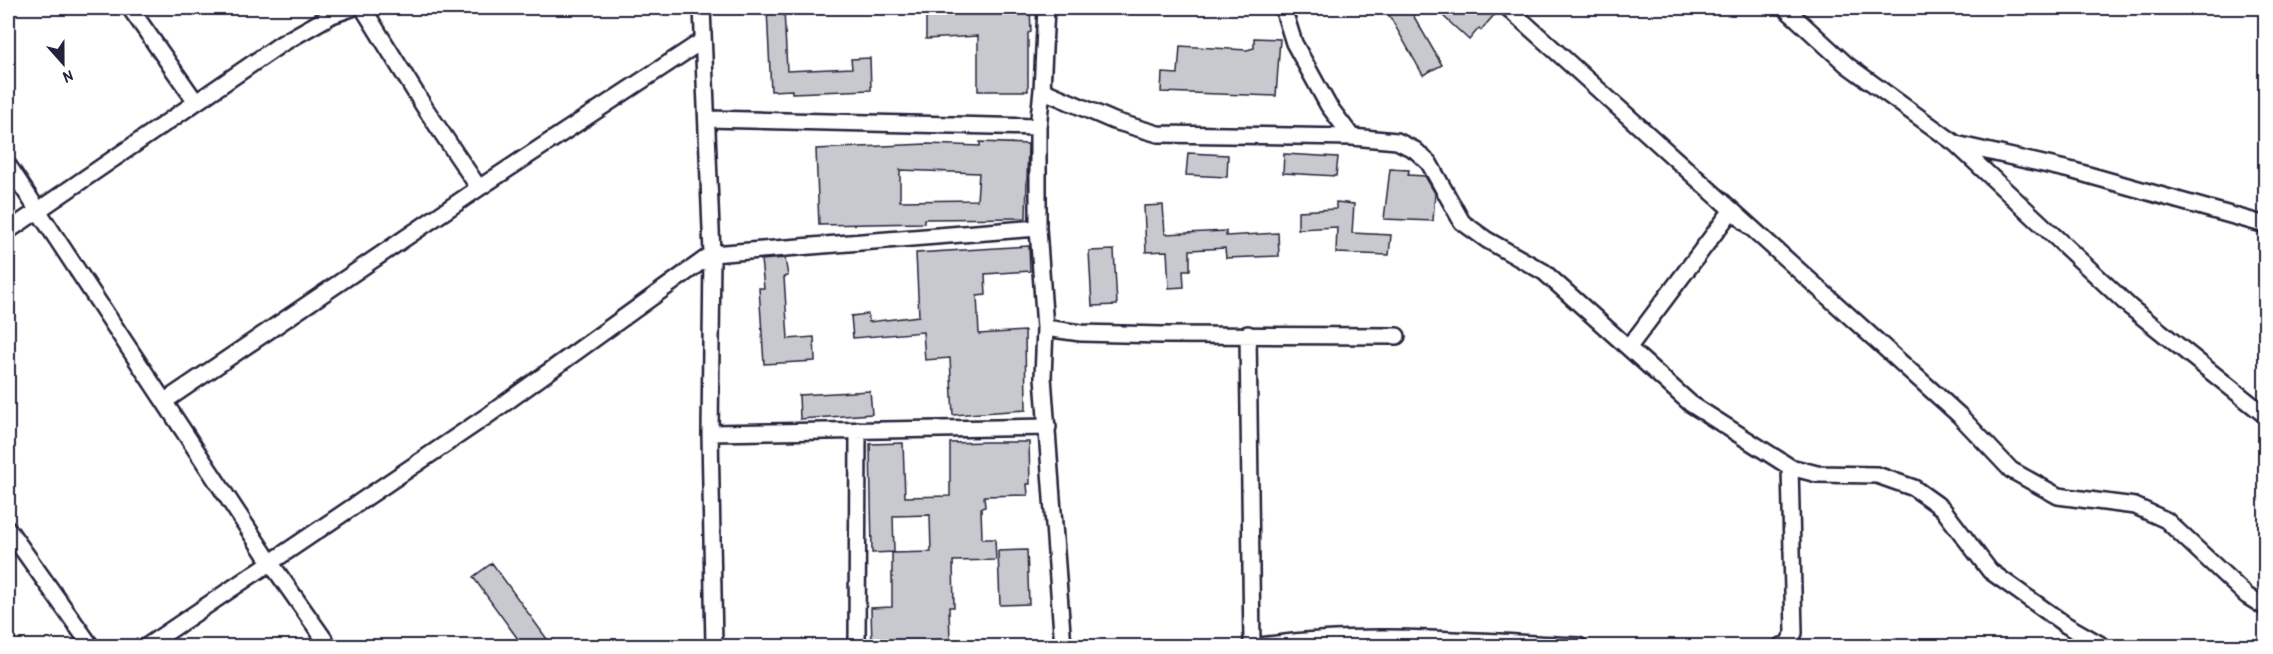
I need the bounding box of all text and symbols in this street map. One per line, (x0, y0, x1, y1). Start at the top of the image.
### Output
north arrow (33, 33, 93, 93)
text: N (60, 65, 76, 89)

